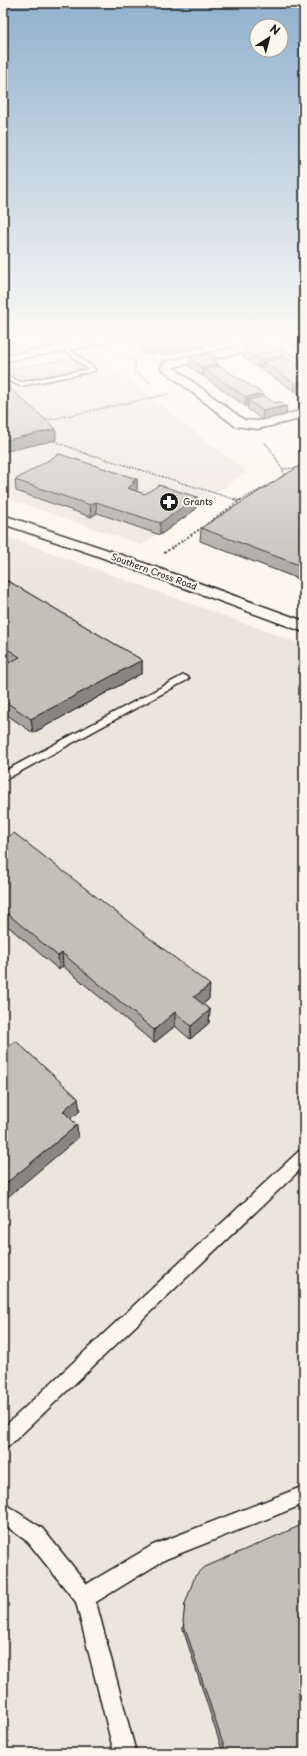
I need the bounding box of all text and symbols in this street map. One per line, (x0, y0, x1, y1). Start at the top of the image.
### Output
north arrow (249, 18, 289, 58)
text: N (267, 20, 284, 39)
pharmacy icon: Grants (158, 491, 180, 513)
place label: Grants (183, 494, 213, 508)
street label: Southern Cross Road (109, 549, 199, 593)

